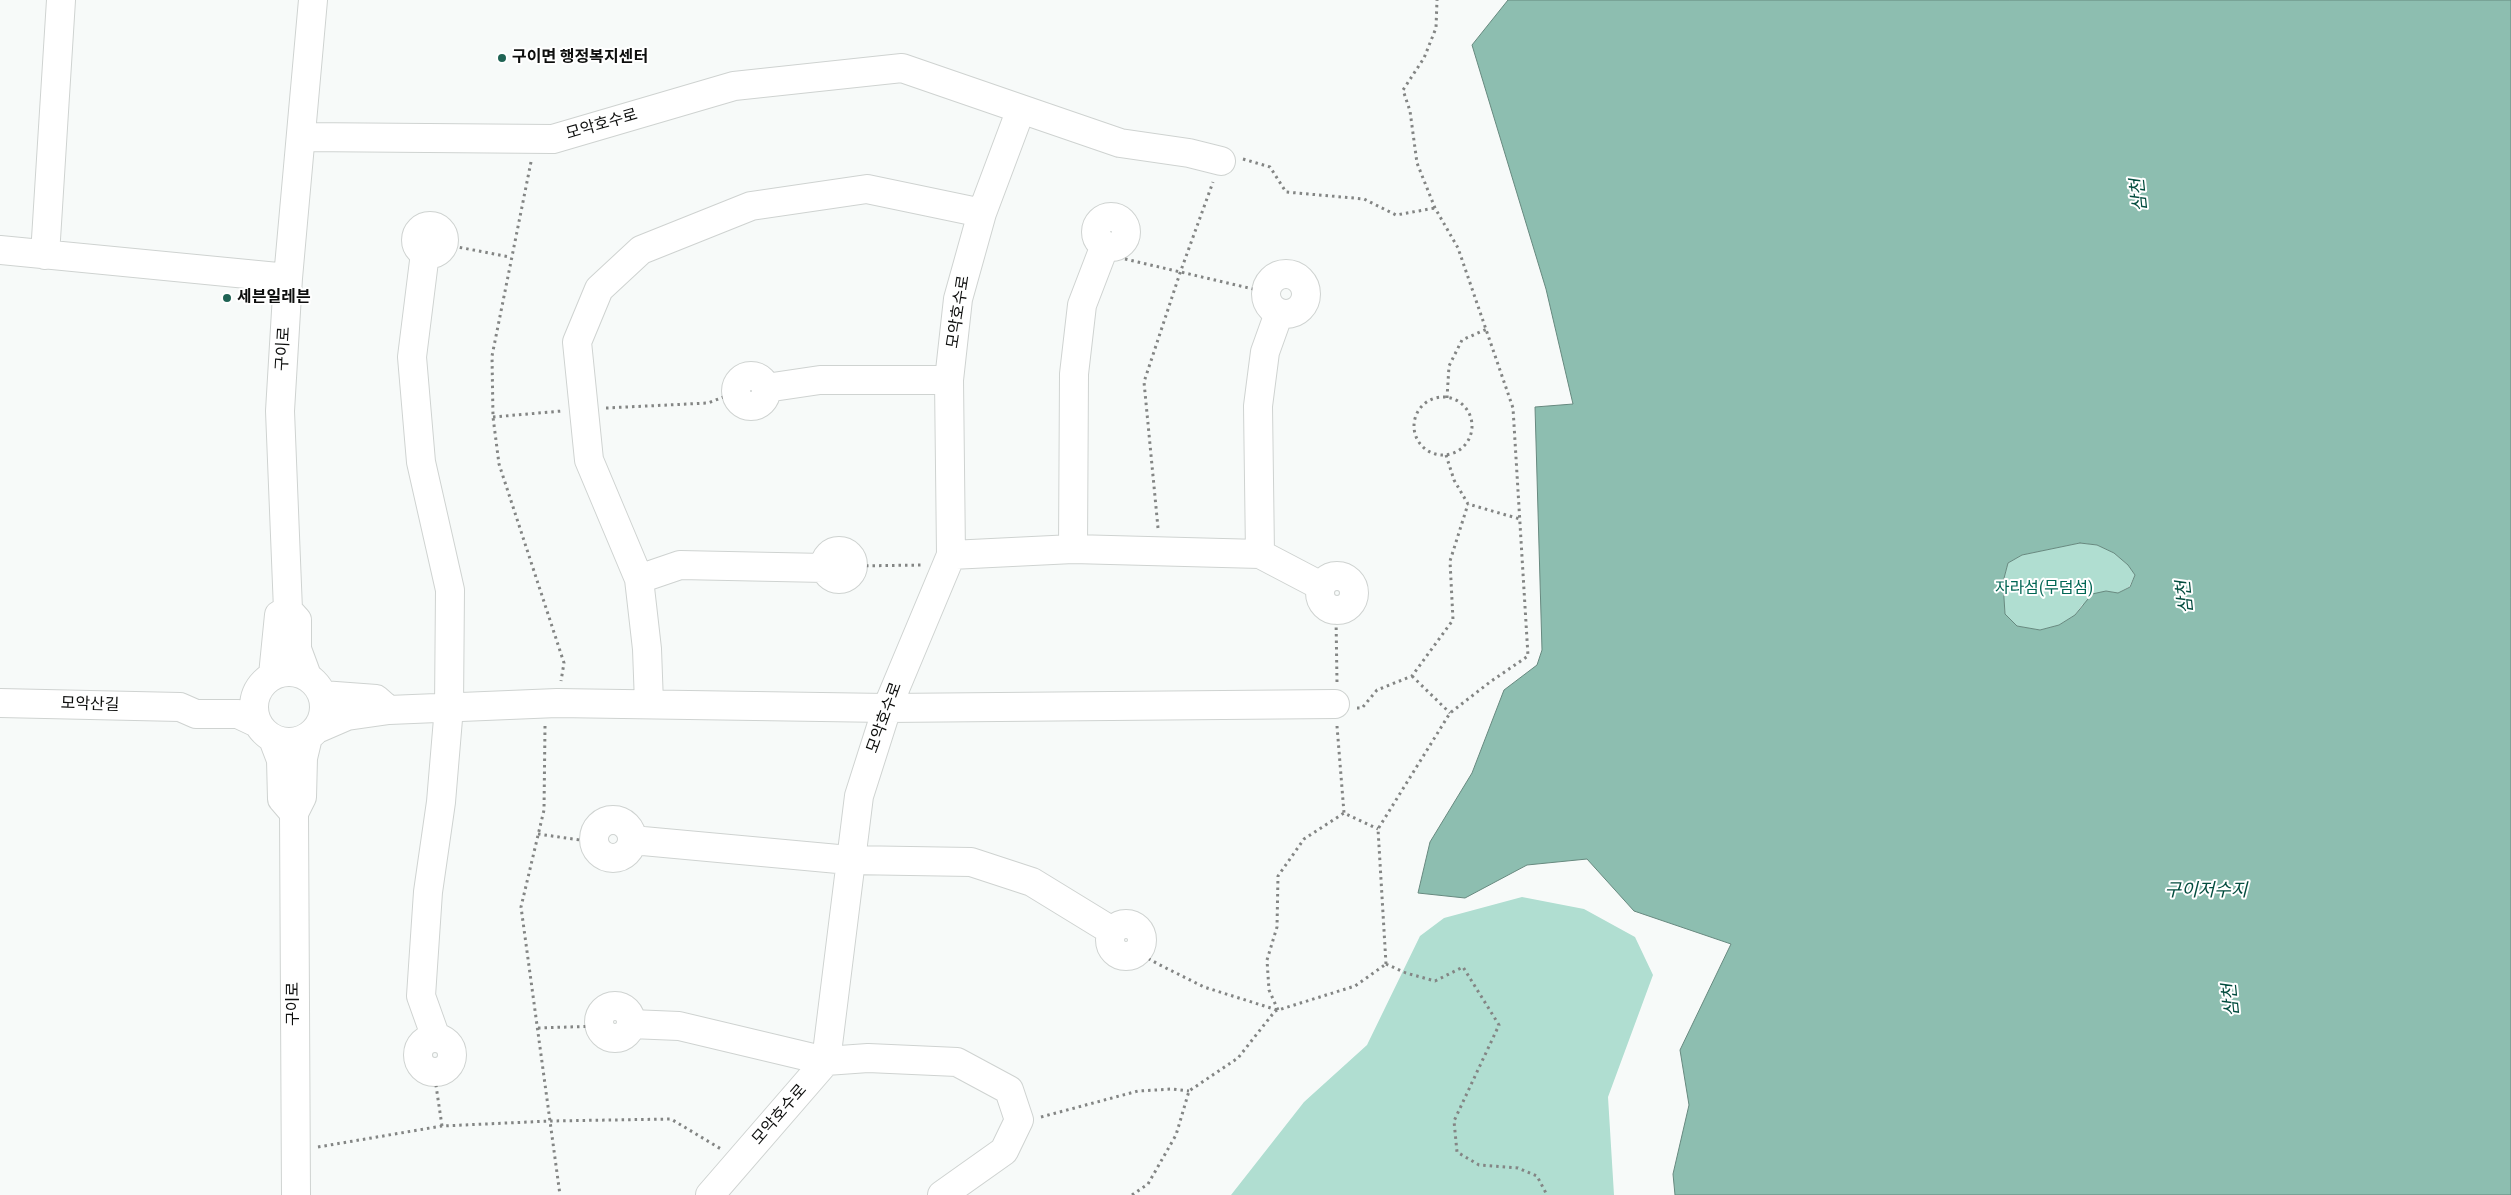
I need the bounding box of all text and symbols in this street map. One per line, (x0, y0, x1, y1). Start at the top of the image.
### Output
place label: 구이면 행정복지센터 (512, 48, 648, 68)
marker: 구이면 행정복지센터 (496, 52, 508, 64)
street label: 모악호수로 (564, 106, 640, 144)
water label: 삼천 (2128, 177, 2152, 213)
street label: 모악호수로 (944, 274, 974, 350)
place label: 세븐일레븐 (237, 288, 311, 308)
marker: 세븐일레븐 (221, 292, 233, 304)
street label: 구이로 (273, 326, 295, 372)
park label: 자라섬(무덤섬) (1995, 579, 2093, 599)
water label: 삼천 (2174, 579, 2198, 615)
street label: 모악호수로 (863, 680, 907, 756)
street label: 모악산길 (60, 694, 120, 716)
water label: 구이저수지 (2165, 880, 2247, 902)
street label: 구이로 (284, 982, 304, 1026)
water label: 삼천 (2220, 982, 2244, 1018)
street label: 모악호수로 (749, 1081, 811, 1149)

